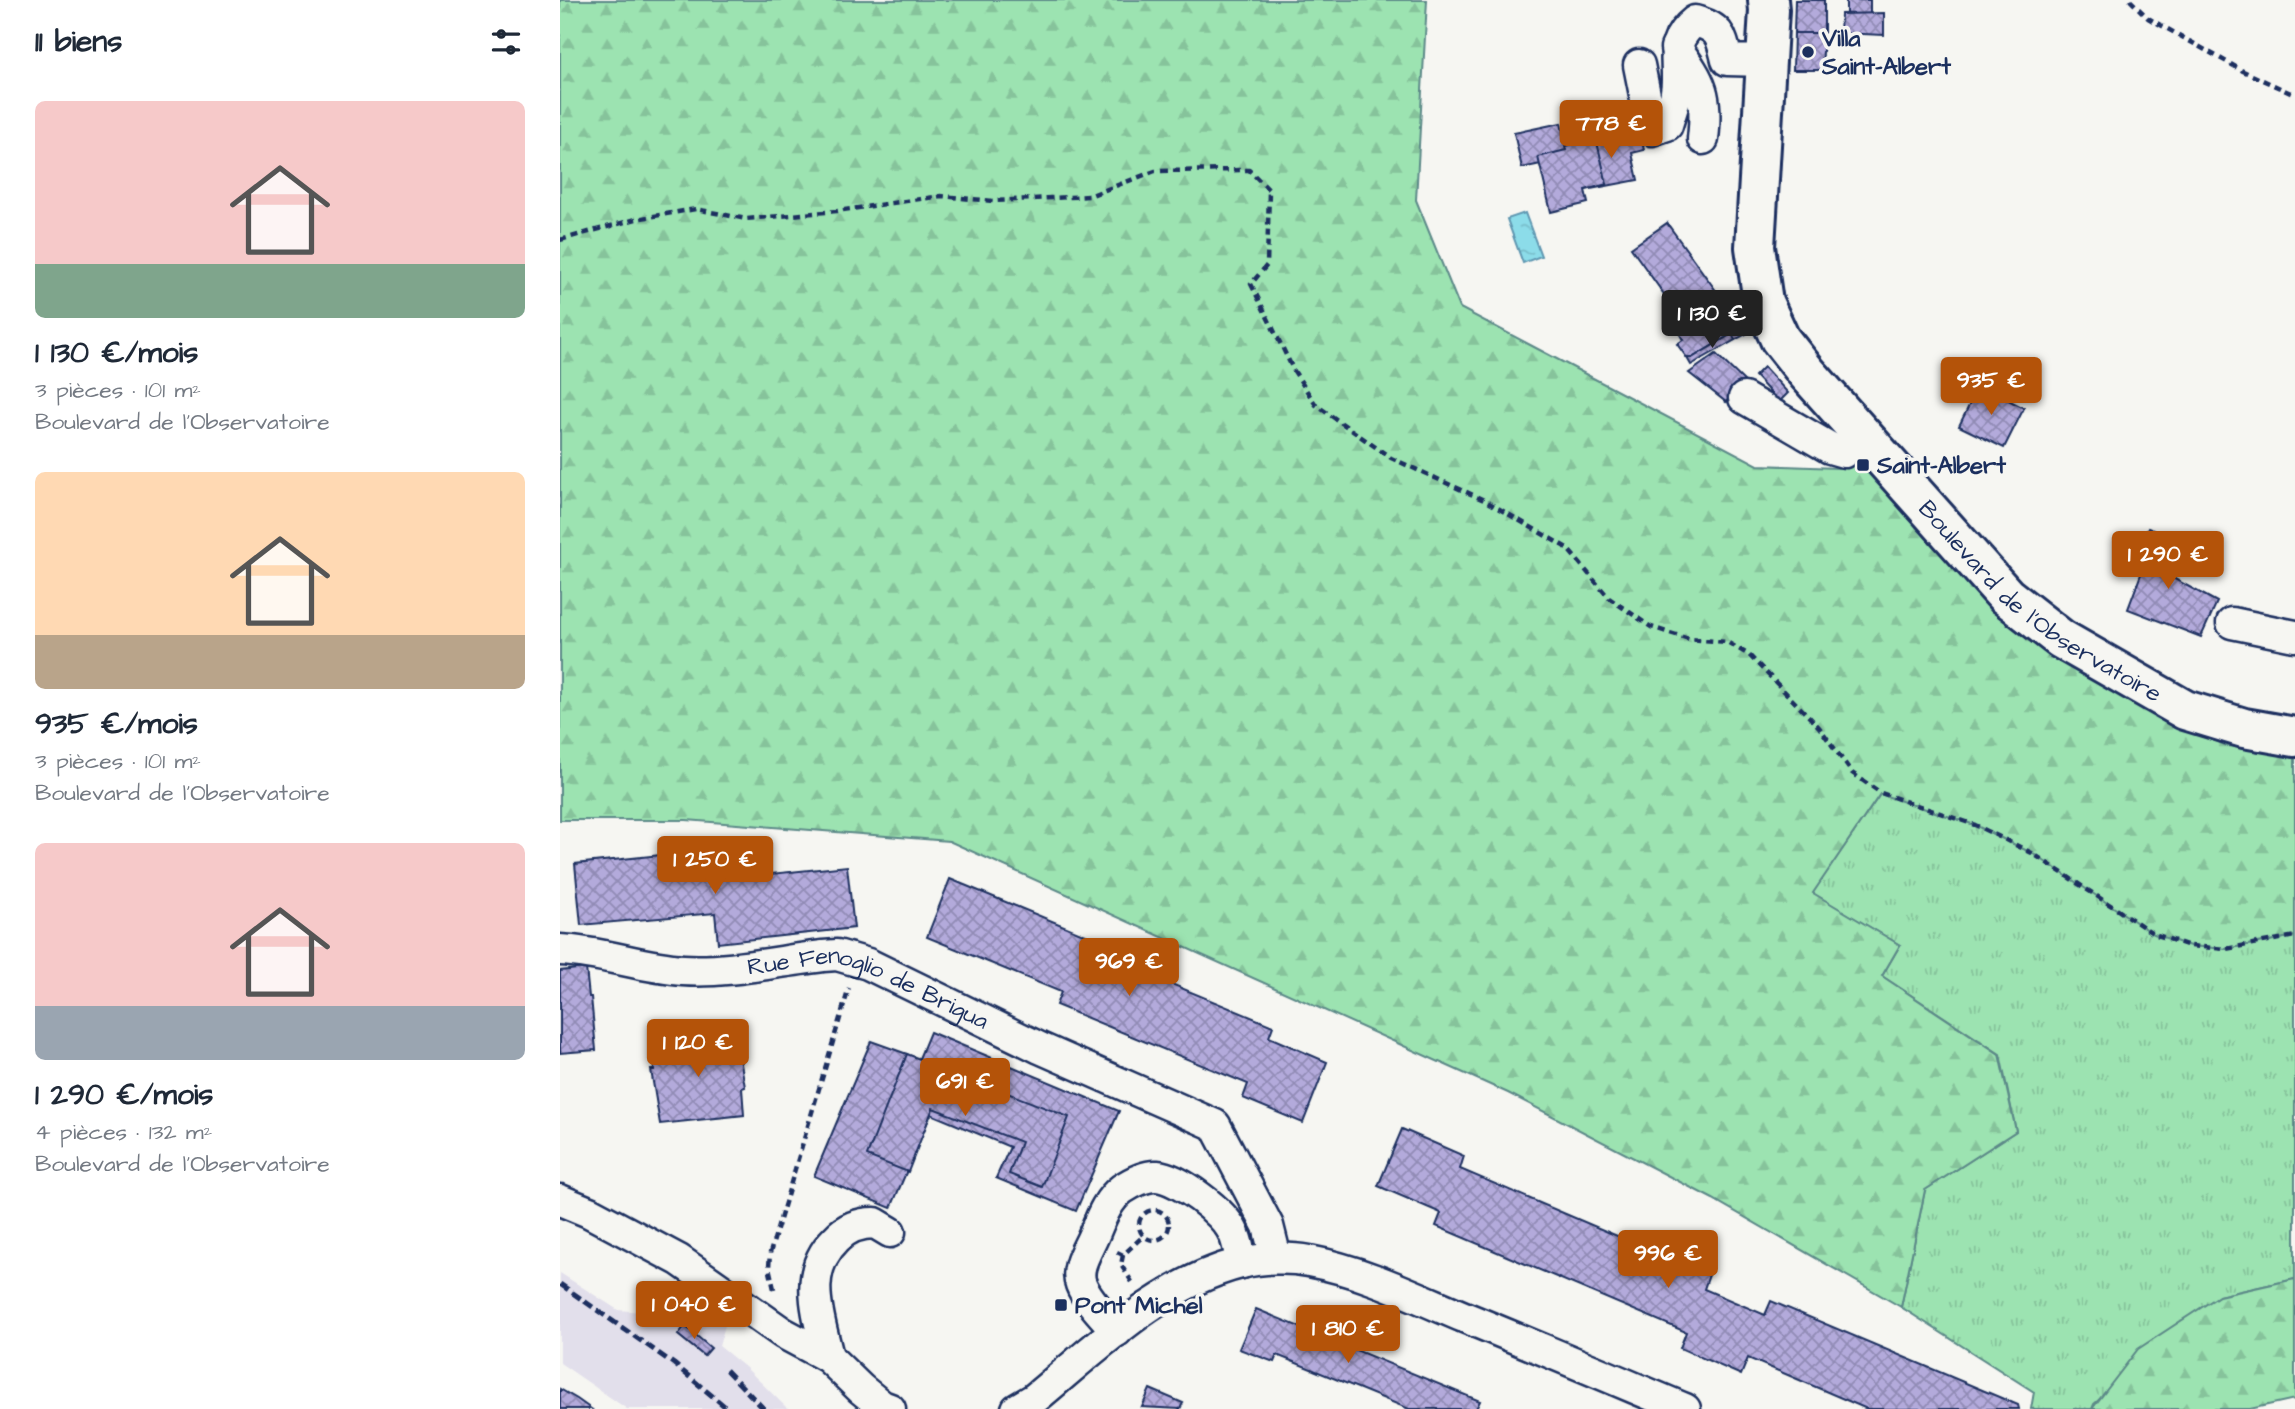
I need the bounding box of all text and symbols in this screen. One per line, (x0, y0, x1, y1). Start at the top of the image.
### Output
text: 11 biens (35, 21, 122, 63)
place label: Villa Saint-Albert (1821, 22, 1951, 84)
icon: filters (487, 23, 525, 61)
marker: Villa Saint-Albert (1800, 44, 1816, 60)
pin: 778 € (1562, 100, 1660, 160)
text: 778 € (1576, 107, 1646, 139)
icon: home (217, 147, 343, 273)
pin: 1 130 € (1647, 290, 1777, 350)
text: 1 130 € (1678, 297, 1746, 329)
text: 1 130 €/mois (35, 332, 198, 374)
pin: 935 € (1942, 358, 2040, 417)
text: 935 € (1957, 364, 2025, 396)
text: 3 pièces · 101 m² (35, 374, 201, 406)
text: Boulevard de l'Observatoire (35, 406, 330, 438)
place label: Saint-Albert (1876, 449, 2006, 483)
marker: Saint-Albert (1855, 457, 1871, 473)
street label: Boulevard de l'Observatoire (1910, 493, 2168, 711)
icon: home (217, 518, 343, 644)
pin: 1 290 € (2103, 532, 2233, 591)
text: 1 290 € (2128, 538, 2208, 570)
text: 935 €/mois (35, 703, 198, 745)
text: 3 pièces · 101 m² (35, 745, 201, 777)
text: Boulevard de l'Observatoire (35, 777, 330, 809)
pin: 1 250 € (650, 836, 780, 896)
text: 1 250 € (673, 843, 757, 875)
icon: home (217, 889, 343, 1015)
street label: Rue Fenoglio de Brigua (745, 939, 994, 1038)
pin: 969 € (1080, 939, 1178, 998)
text: 969 € (1095, 945, 1163, 977)
pin: 1 120 € (633, 1020, 763, 1079)
text: 1 120 € (663, 1026, 733, 1058)
pin: 691 € (916, 1058, 1014, 1118)
text: 691 € (936, 1065, 994, 1097)
text: 1 290 €/mois (35, 1074, 213, 1116)
text: 4 pièces · 132 m² (35, 1116, 212, 1148)
text: Boulevard de l'Observatoire (35, 1148, 330, 1180)
pin: 996 € (1619, 1230, 1717, 1290)
text: 996 € (1634, 1237, 1702, 1269)
pin: 1 040 € (629, 1282, 759, 1341)
text: 1 040 € (652, 1288, 736, 1320)
place label: Pont Michel (1075, 1289, 1203, 1323)
marker: Pont Michel (1053, 1297, 1069, 1313)
pin: 1 810 € (1283, 1306, 1413, 1365)
text: 1 810 € (1312, 1312, 1384, 1344)

